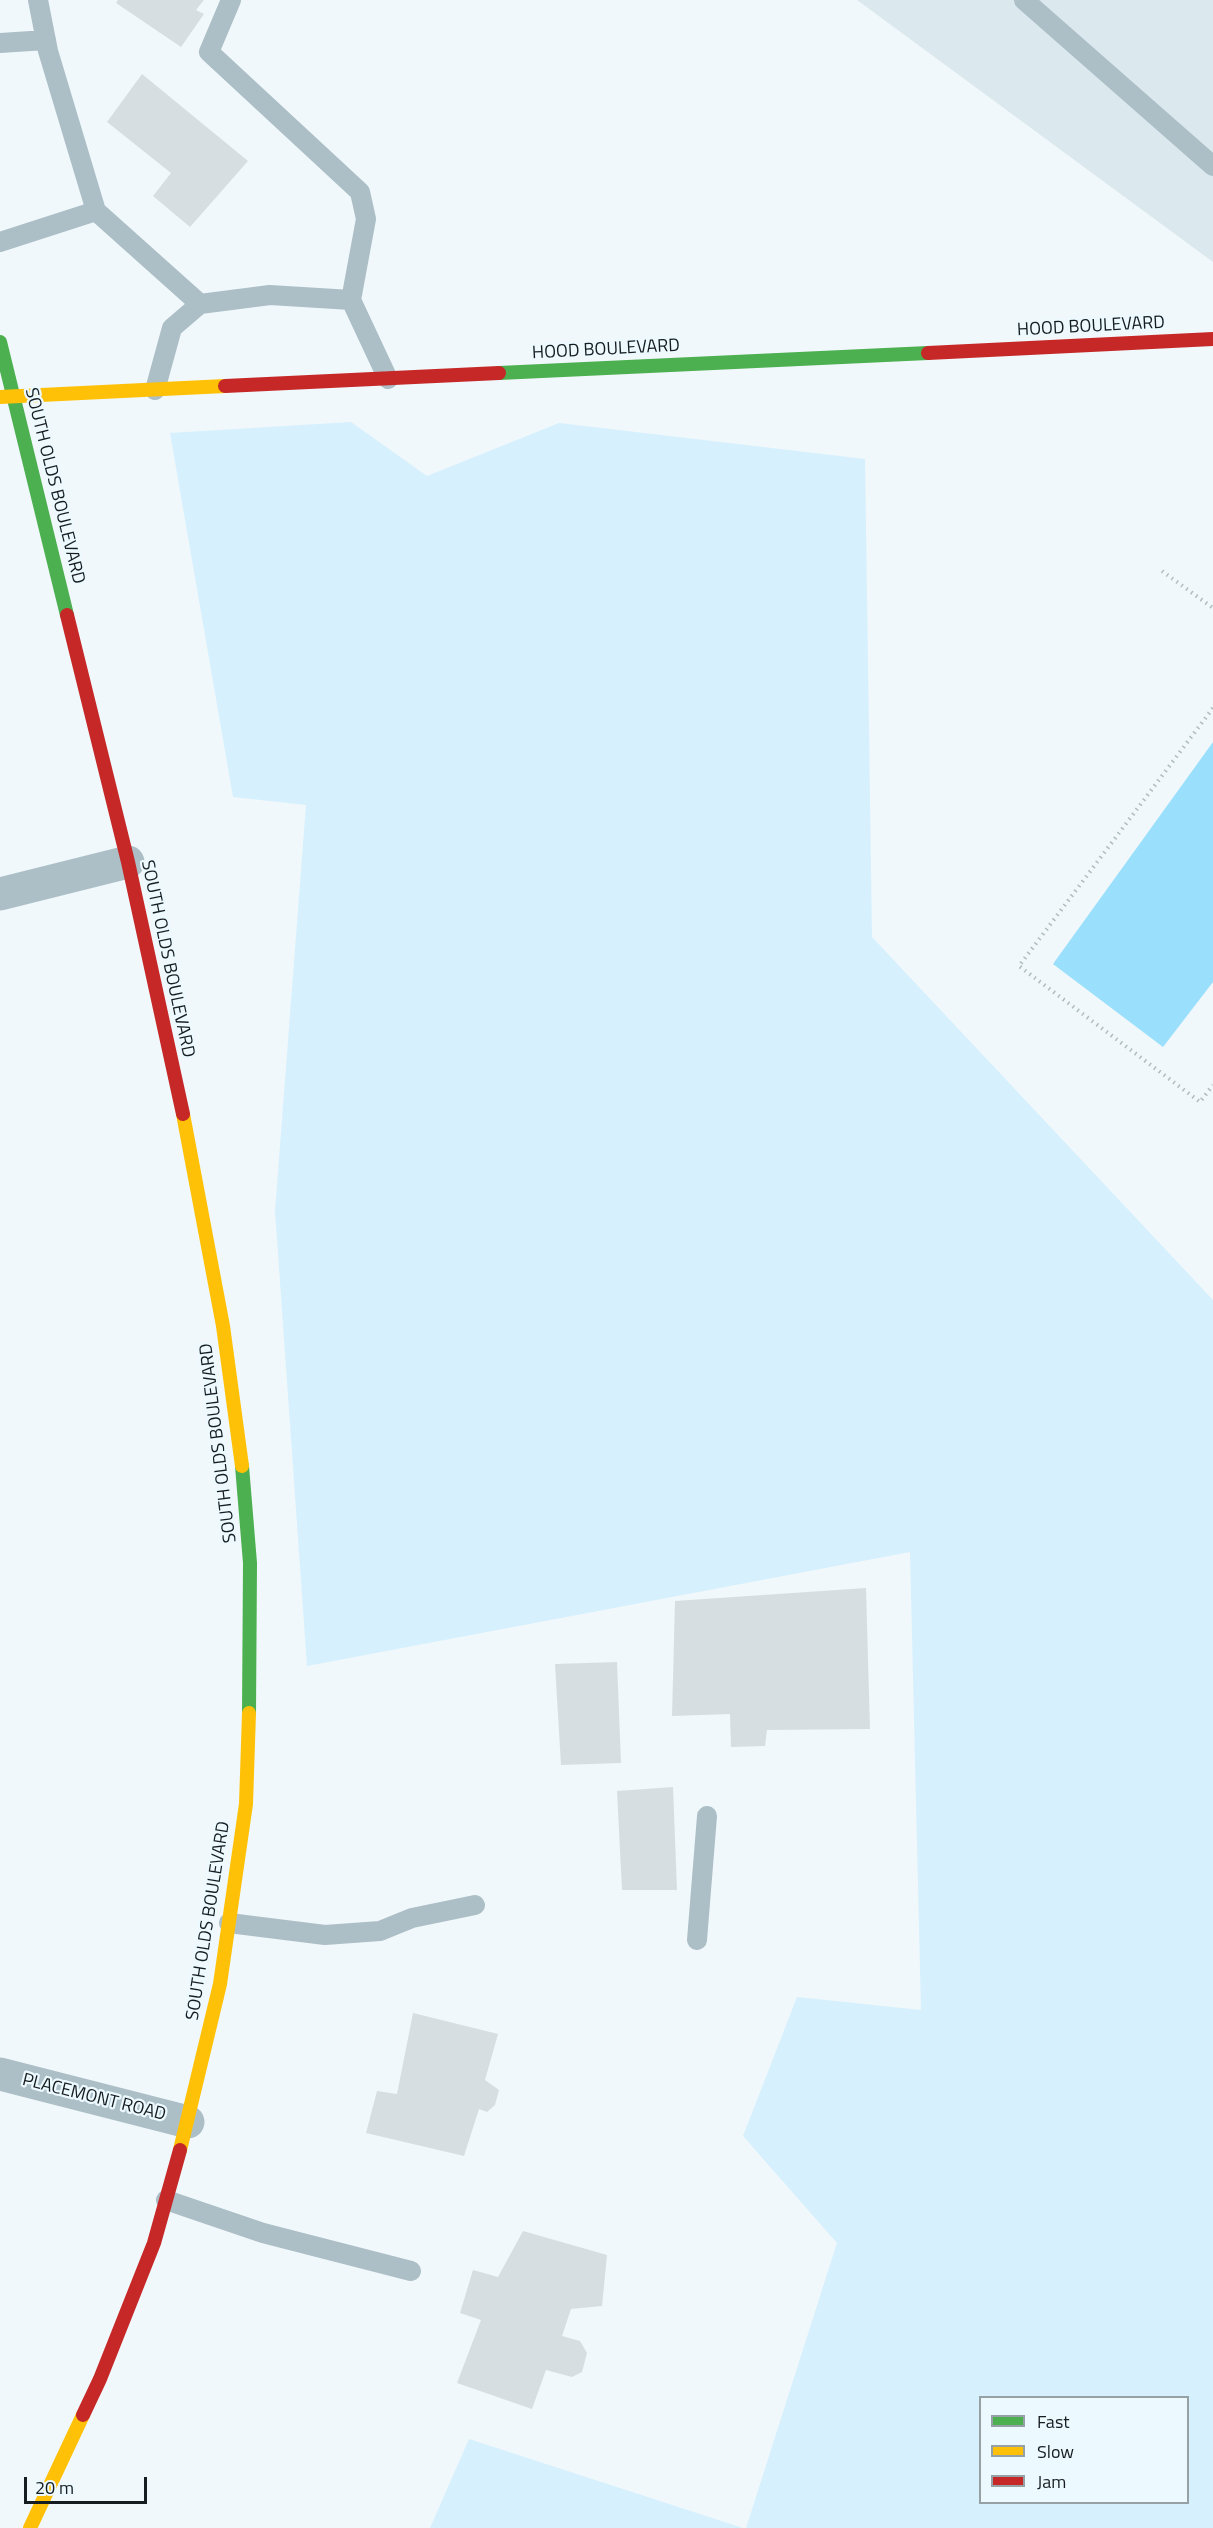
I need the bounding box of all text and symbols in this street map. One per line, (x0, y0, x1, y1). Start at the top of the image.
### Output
street label: HOOD BOULEVARD (1017, 312, 1165, 342)
street label: HOOD BOULEVARD (532, 335, 680, 365)
street label: SOUTH OLDS BOULEVARD (19, 386, 89, 586)
street label: SOUTH OLDS BOULEVARD (136, 858, 198, 1060)
street label: SOUTH OLDS BOULEVARD (196, 1342, 242, 1544)
street label: SOUTH OLDS BOULEVARD (183, 1820, 235, 2022)
street label: PLACEMONT ROAD (20, 2070, 168, 2126)
legend (979, 2396, 1189, 2504)
text: Fast (1037, 2408, 1070, 2435)
text: Slow (1037, 2438, 1074, 2465)
scale bar (27, 2465, 150, 2503)
text: Jam (1037, 2468, 1066, 2495)
text: 20 m (35, 2474, 74, 2501)

